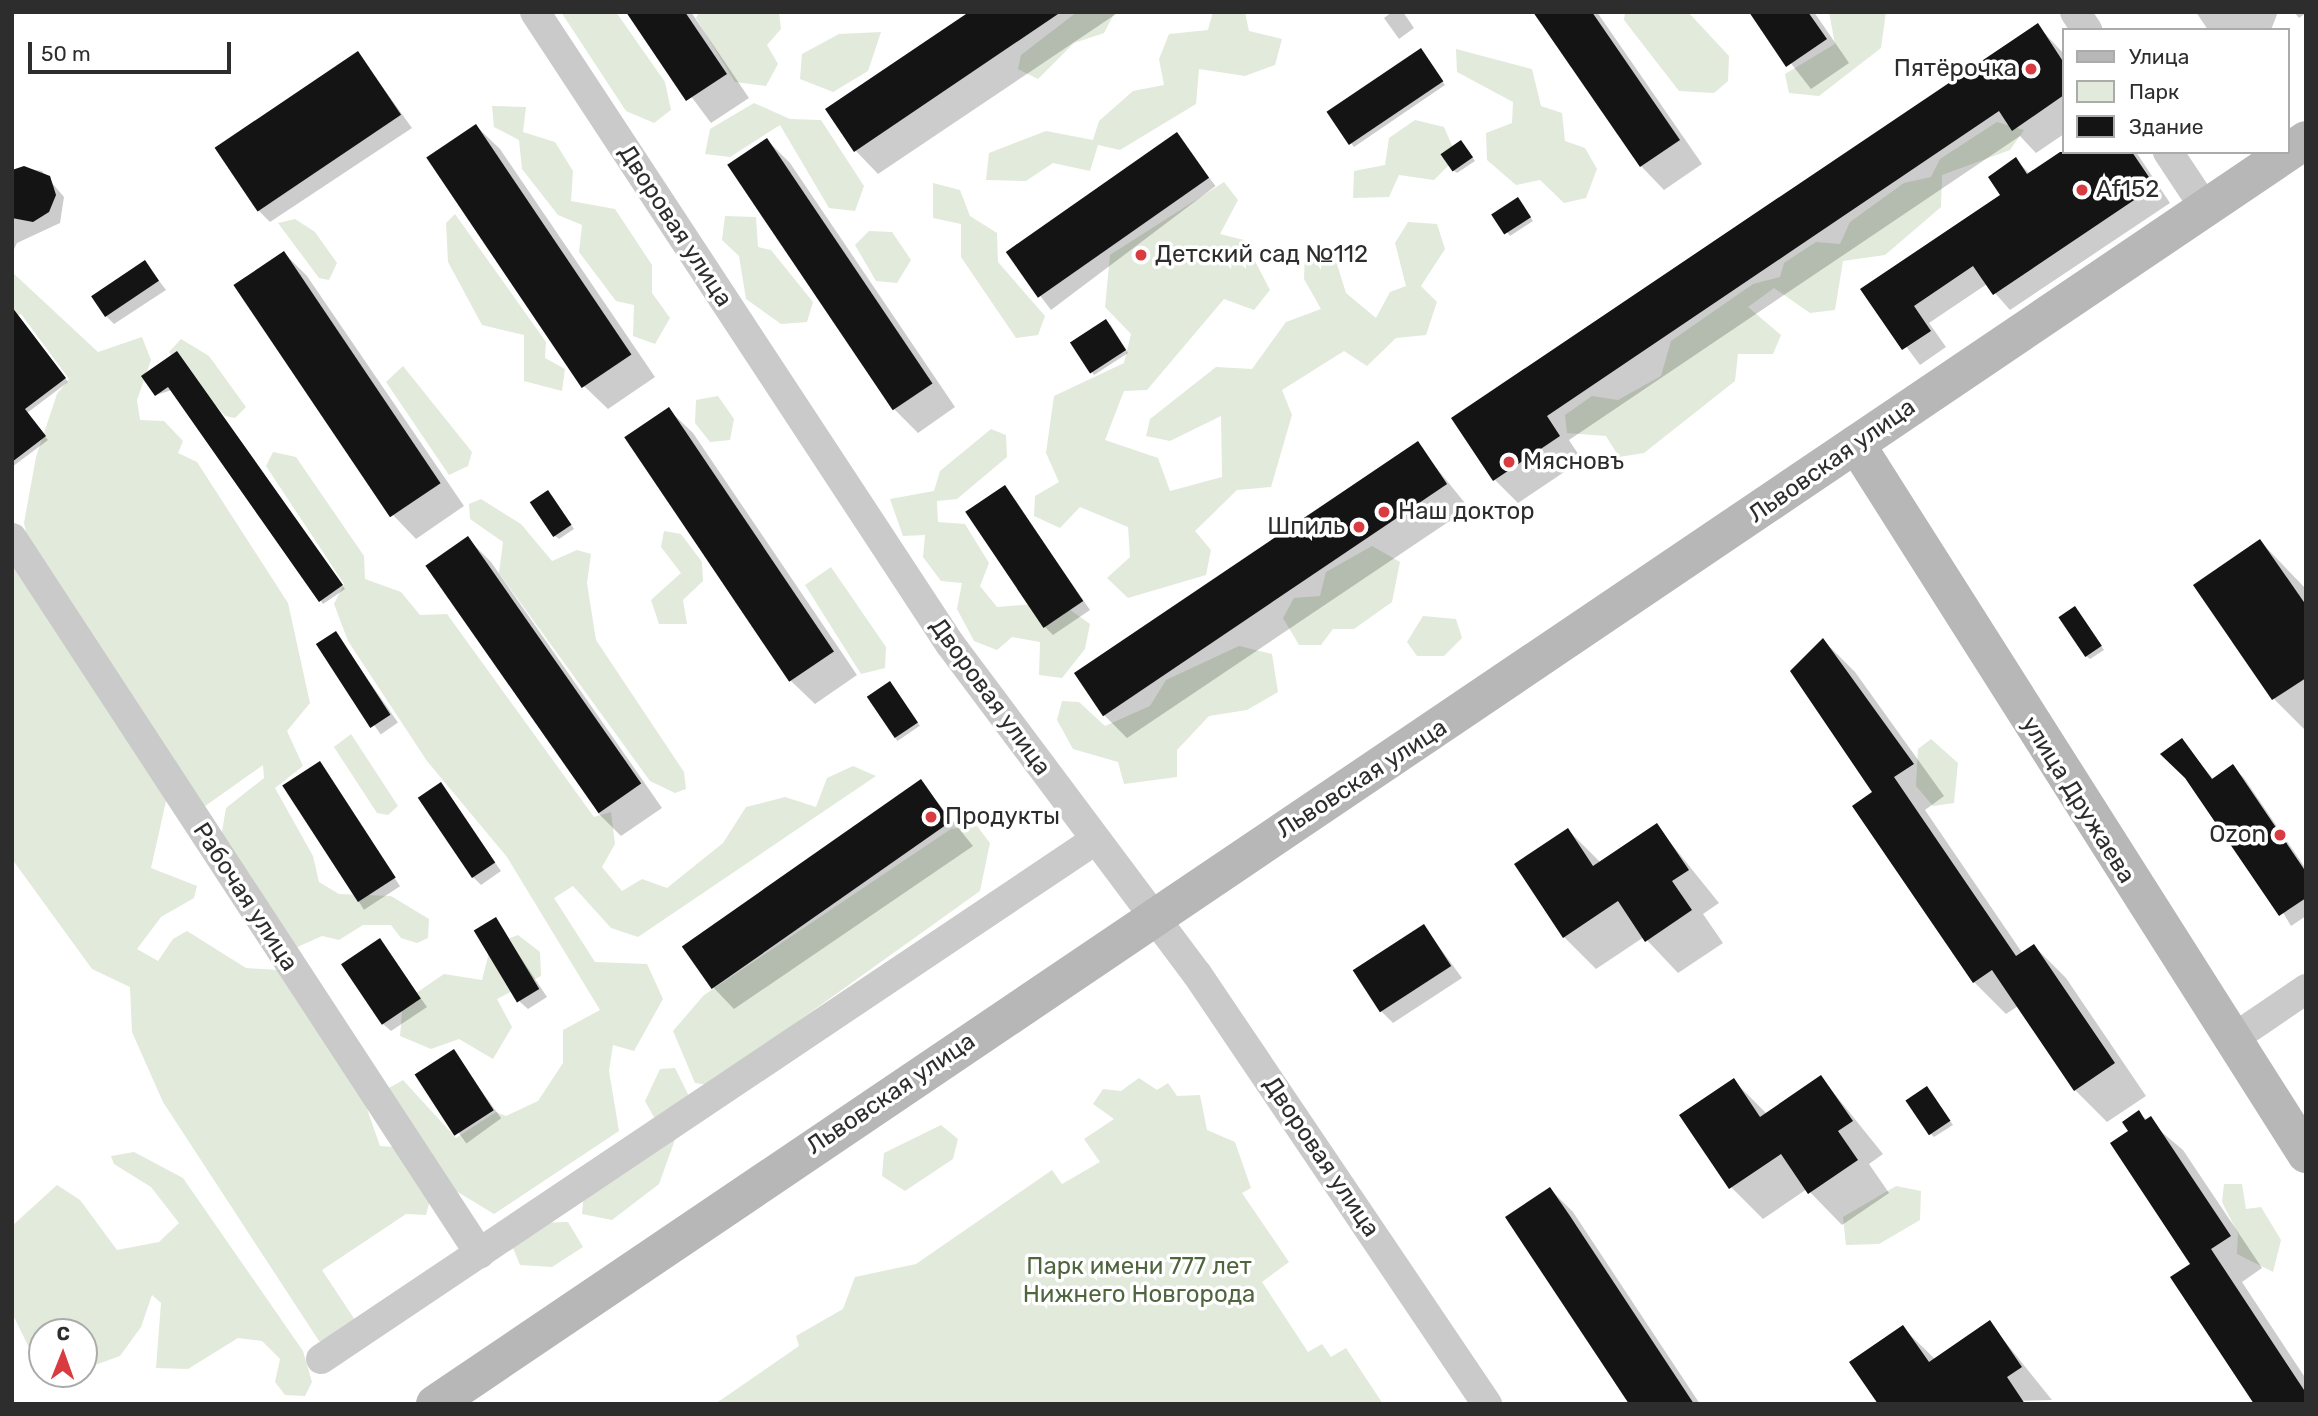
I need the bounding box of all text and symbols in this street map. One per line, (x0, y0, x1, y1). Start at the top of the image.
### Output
scale bar (32, 28, 234, 72)
legend (2062, 28, 2290, 154)
text: 50 m (41, 41, 91, 66)
text: Улица (2129, 44, 2189, 69)
place label: Пятёрочка (1894, 55, 2017, 83)
marker: Пятёрочка (2023, 61, 2039, 77)
text: Парк (2129, 79, 2179, 104)
text: Здание (2129, 114, 2204, 139)
street label: Дворовая улица (612, 140, 738, 312)
place label: Af152 (2096, 176, 2159, 204)
marker: Af152 (2074, 182, 2090, 198)
place label: Детский сад №112 (1155, 241, 1368, 269)
marker: Детский сад №112 (1133, 247, 1149, 263)
street label: Львовская улица (1743, 393, 1921, 529)
place label: Мясновъ (1523, 448, 1624, 476)
marker: Мясновъ (1501, 454, 1517, 470)
place label: Наш доктор (1398, 498, 1535, 526)
marker: Наш доктор (1376, 504, 1392, 520)
place label: Шпиль (1267, 513, 1345, 541)
marker: Шпиль (1351, 519, 1367, 535)
street label: Дворовая улица (923, 613, 1057, 781)
street label: улица Дружаева (2015, 711, 2141, 889)
street label: Львовская улица (1272, 713, 1452, 845)
place label: Продукты (945, 803, 1060, 831)
marker: Продукты (923, 809, 939, 825)
street label: Рабочая улица (186, 818, 304, 976)
place label: Ozon (2209, 821, 2266, 849)
marker: Ozon (2272, 827, 2288, 843)
street label: Львовская улица (801, 1027, 981, 1161)
street label: Дворовая улица (1257, 1071, 1385, 1243)
park label: Парк имени 777 лет Нижнего Новгорода (1023, 1253, 1255, 1309)
north arrow (28, 1318, 98, 1388)
text: С (56, 1322, 70, 1345)

